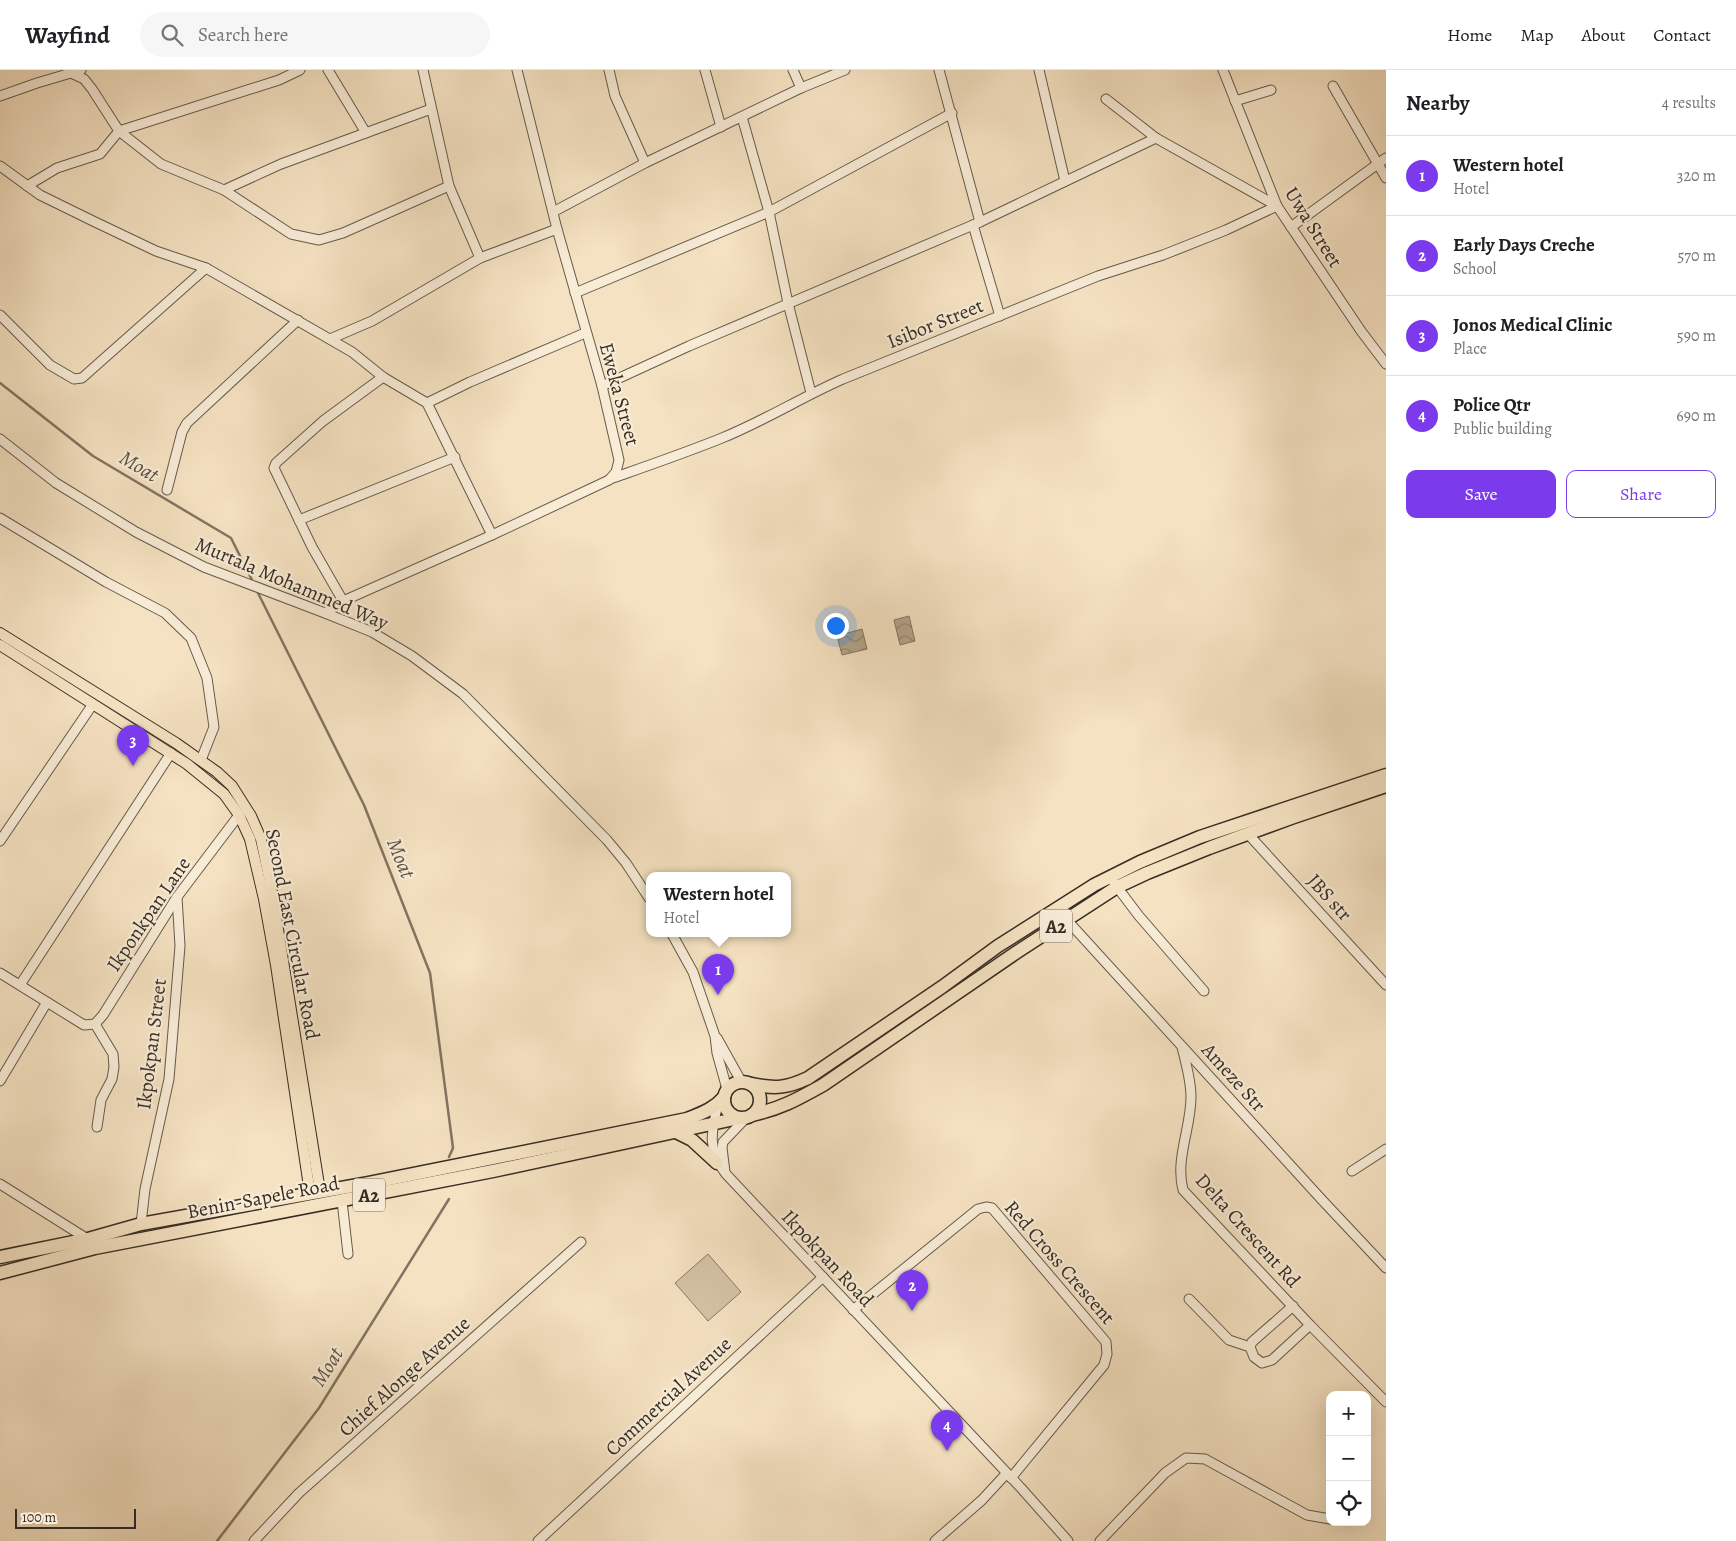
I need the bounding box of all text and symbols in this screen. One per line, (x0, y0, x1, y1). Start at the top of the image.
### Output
search box (140, 12, 490, 57)
text: Wayfind (25, 19, 110, 51)
icon: search (158, 21, 186, 49)
text: Search here (198, 22, 288, 48)
text: Home (1447, 23, 1492, 47)
text: Map (1520, 23, 1553, 47)
text: About (1581, 23, 1625, 47)
text: Contact (1653, 23, 1711, 47)
text: Nearby (1406, 89, 1469, 117)
text: 4 results (1662, 92, 1716, 114)
text: Western hotel (1453, 152, 1564, 178)
text: 1 (1419, 165, 1425, 187)
text: 320 m (1677, 165, 1716, 187)
text: Hotel (1453, 178, 1489, 200)
street label: Uwa Street (1278, 182, 1349, 273)
text: Early Days Creche (1453, 232, 1595, 258)
text: 2 (1418, 245, 1426, 267)
text: 570 m (1677, 245, 1716, 267)
text: School (1453, 258, 1496, 280)
street label: Isibor Street (883, 292, 988, 355)
text: Jonos Medical Clinic (1453, 312, 1613, 338)
text: 3 (1419, 325, 1425, 347)
text: 590 m (1677, 325, 1716, 347)
text: Place (1453, 338, 1487, 360)
street label: Eweka Street (593, 339, 646, 449)
text: Police Qtr (1453, 392, 1531, 418)
text: 4 (1418, 405, 1426, 427)
text: 690 m (1676, 405, 1716, 427)
text: Public building (1453, 418, 1552, 440)
water label: Moat (114, 443, 165, 489)
button: Save (1406, 470, 1556, 518)
button: Share (1566, 470, 1716, 518)
street label: Murtala Mohammed Way (191, 531, 394, 637)
your location (823, 613, 849, 639)
pin: 3 (117, 725, 149, 766)
street label: Second East Circular Road (259, 826, 326, 1042)
water label: Moat (380, 834, 422, 883)
street label: Ikponkpan Lane (100, 852, 197, 977)
street label: JBS str (1301, 868, 1358, 927)
popup (646, 872, 791, 937)
text: Western hotel (663, 881, 774, 907)
text: Hotel (663, 907, 699, 929)
road number: A2 (1040, 909, 1072, 942)
pin: 1 (702, 954, 734, 995)
street label: Ikpokpan Street (130, 977, 173, 1111)
street label: Ameze Str (1195, 1036, 1272, 1118)
street label: Delta Crescent Rd (1189, 1167, 1306, 1294)
street label: Benin-Sapele Road (185, 1169, 342, 1225)
road number: A2 (353, 1178, 385, 1212)
street label: Red Cross Crescent (998, 1195, 1121, 1330)
street label: Ikpokpan Road (775, 1204, 880, 1313)
pin: 2 (896, 1270, 928, 1311)
street label: Chief Alonge Avenue (333, 1310, 476, 1443)
street label: Commercial Avenue (599, 1331, 737, 1462)
water label: Moat (304, 1341, 350, 1392)
map controls (1326, 1391, 1371, 1526)
button: + (1326, 1391, 1371, 1436)
pin: 4 (931, 1410, 963, 1451)
button: − (1326, 1436, 1371, 1481)
button: locate (1326, 1481, 1371, 1526)
scale bar (15, 1506, 136, 1529)
text: 100 m (22, 1508, 56, 1527)

